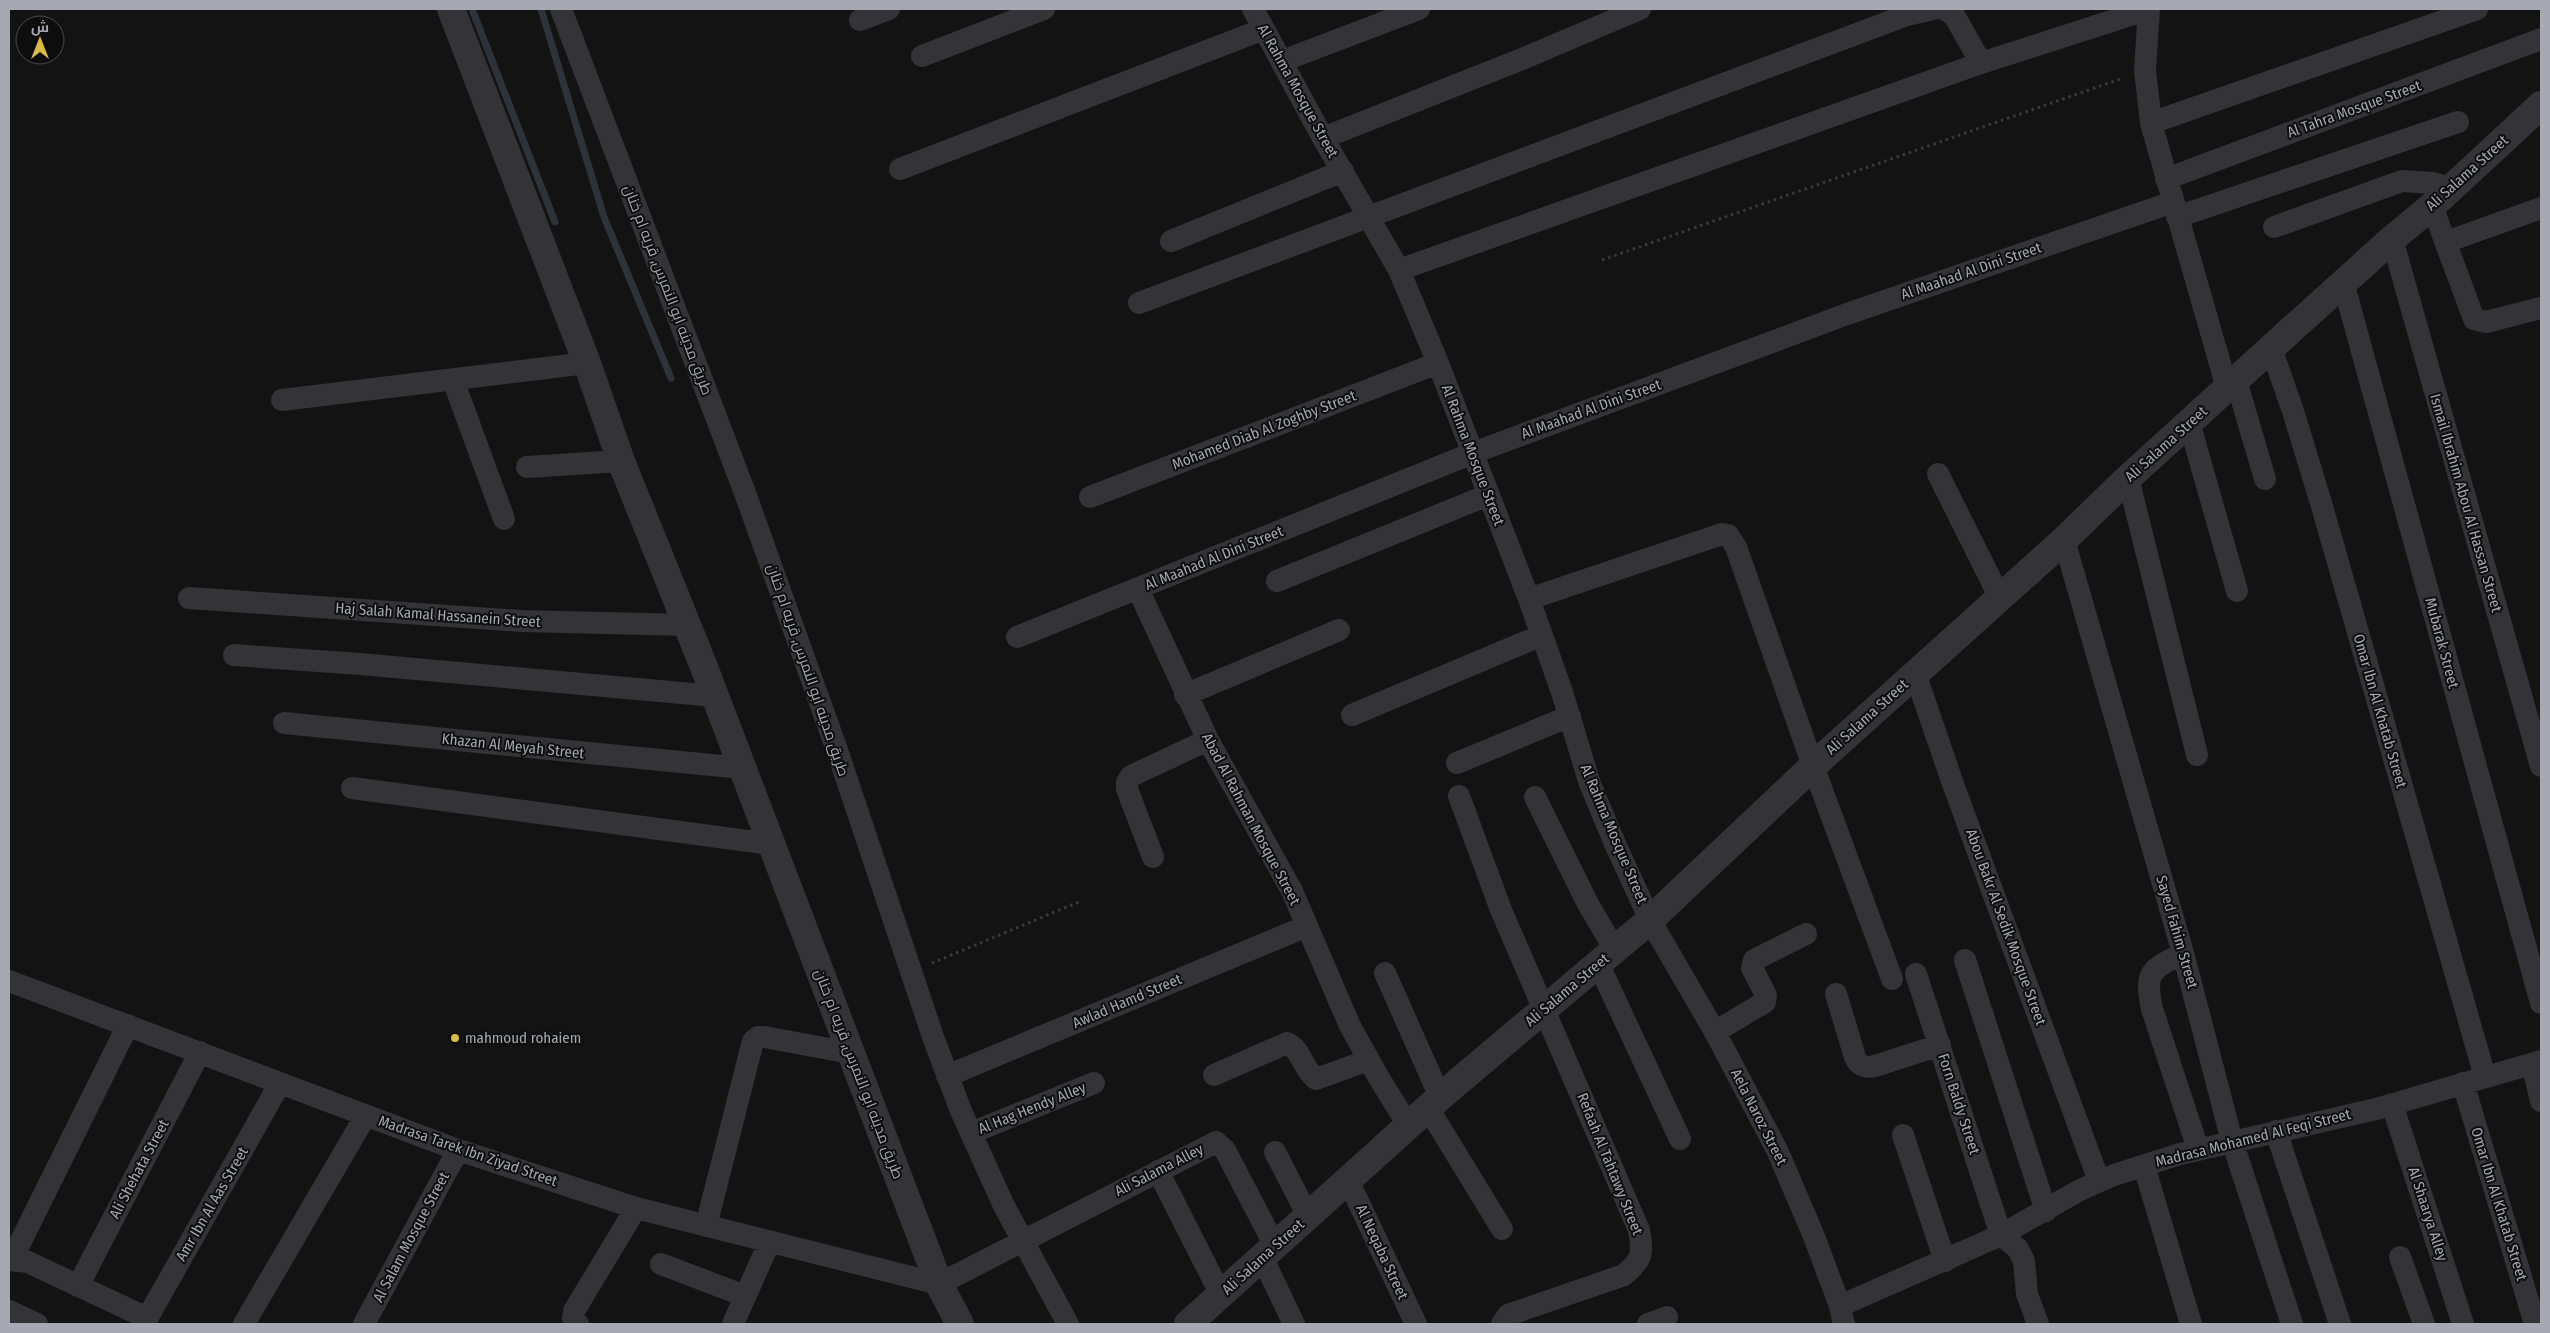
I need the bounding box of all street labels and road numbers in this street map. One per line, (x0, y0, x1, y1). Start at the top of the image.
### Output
street label: Al Rahma Mosque Street (1254, 21, 1342, 161)
street label: Al Tahra Mosque Street (2285, 76, 2423, 142)
street label: Ali Salama Street (2422, 131, 2512, 215)
street label: طريق مدينه ابو النمرس, قريه ام خنان (619, 182, 716, 398)
street label: Al Maahad Al Dini Street (1898, 238, 2044, 304)
street label: Al Maahad Al Dini Street (1519, 375, 1663, 443)
street label: Al Rahma Mosque Street (1438, 382, 1508, 528)
street label: Mohamed Diab Al Zoghby Street (1169, 387, 1359, 473)
street label: Ismail Ibrahim Abou Al Hassan Street (2426, 392, 2506, 614)
street label: Ali Salama Street (2121, 402, 2211, 486)
street label: Al Maahad Al Dini Street (1142, 522, 1286, 594)
street label: طريق مدينه ابو النمرس, قريه ام خنان (762, 561, 853, 779)
street label: Mubarak Street (2421, 596, 2463, 690)
street label: Haj Salah Kamal Hassanein Street (335, 599, 541, 631)
street label: Omar Ibn Al Khatab Street (2349, 632, 2411, 790)
street label: Ali Salama Street (1822, 675, 1912, 759)
street label: Khazan Al Meyah Street (441, 730, 585, 762)
street label: Abad Al Rahman Mosque Street (1198, 730, 1304, 908)
street label: Al Rahma Mosque Street (1576, 762, 1652, 907)
street label: Abou Bakr Al Sedik Mosque Street (1962, 826, 2050, 1028)
street label: Sayed Fahim Street (2152, 873, 2202, 991)
street label: Ali Salama Street (1521, 950, 1613, 1030)
street label: طريق مدينه ابو النمرس, قريه ام خنان (810, 966, 907, 1182)
street label: Awlad Hamd Street (1070, 970, 1184, 1032)
street label: Forn Baldy Street (1934, 1051, 1984, 1157)
street label: Aela Naroz Street (1727, 1066, 1791, 1168)
street label: Al Hag Hendy Alley (975, 1078, 1089, 1138)
street label: Refaah Al Tahtawy Street (1573, 1090, 1647, 1238)
street label: Madrasa Mohamed Al Feqi Street (2153, 1105, 2353, 1171)
street label: Madrasa Tarek Ibn Ziyad Street (376, 1112, 560, 1190)
street label: Ali Shehata Street (105, 1116, 173, 1222)
street label: Omar Ibn Al Khatab Street (2467, 1125, 2531, 1283)
street label: Ali Salama Alley (1112, 1140, 1207, 1200)
street label: Amr Ibn Al Aas Street (172, 1144, 252, 1264)
street label: Al Shaarya Alley (2404, 1165, 2452, 1264)
street label: Al Salam Mosque Street (369, 1169, 453, 1305)
street label: Al Neqaba Street (1352, 1202, 1412, 1303)
street label: Ali Salama Street (1218, 1215, 1308, 1299)

